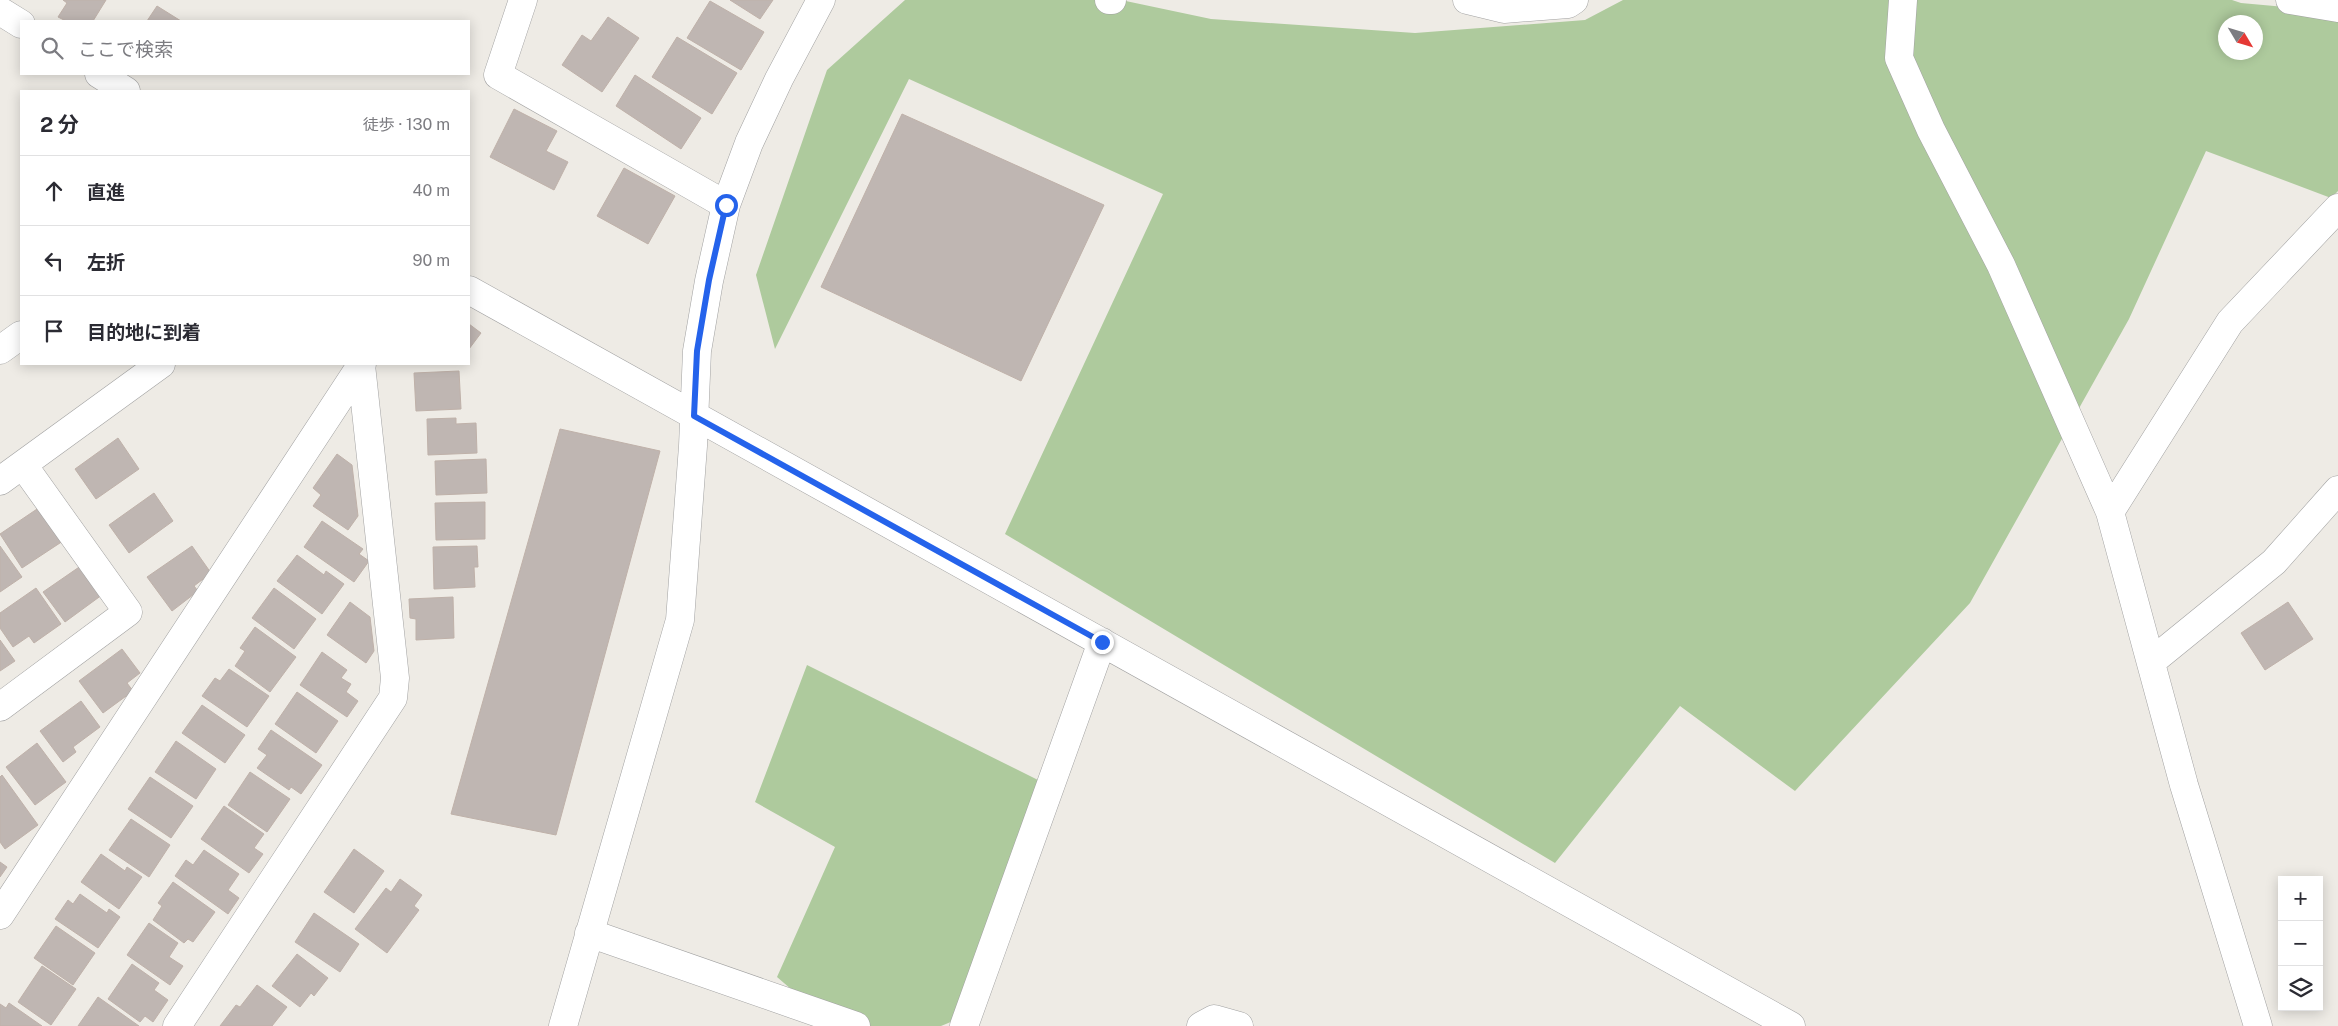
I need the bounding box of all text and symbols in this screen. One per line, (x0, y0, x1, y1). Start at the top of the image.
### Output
north arrow (2218, 15, 2263, 60)
search box (20, 20, 470, 75)
icon: search (38, 34, 66, 62)
text: ここで検索 (78, 38, 173, 60)
text: 2 分 (40, 112, 79, 137)
text: 徒歩 · 130 m (363, 115, 450, 134)
icon: ahead (40, 177, 68, 205)
text: 直進 (87, 181, 125, 203)
text: 40 m (412, 181, 450, 200)
route start (715, 194, 738, 217)
icon: left (40, 247, 68, 275)
text: 左折 (87, 251, 125, 273)
text: 90 m (413, 251, 450, 270)
icon: arrive (40, 317, 68, 345)
text: 目的地に到着 (87, 321, 201, 343)
route end (1091, 631, 1114, 654)
map controls (2278, 876, 2323, 1011)
button: + (2278, 876, 2323, 921)
button: − (2278, 921, 2323, 966)
button: layers (2278, 966, 2323, 1011)

